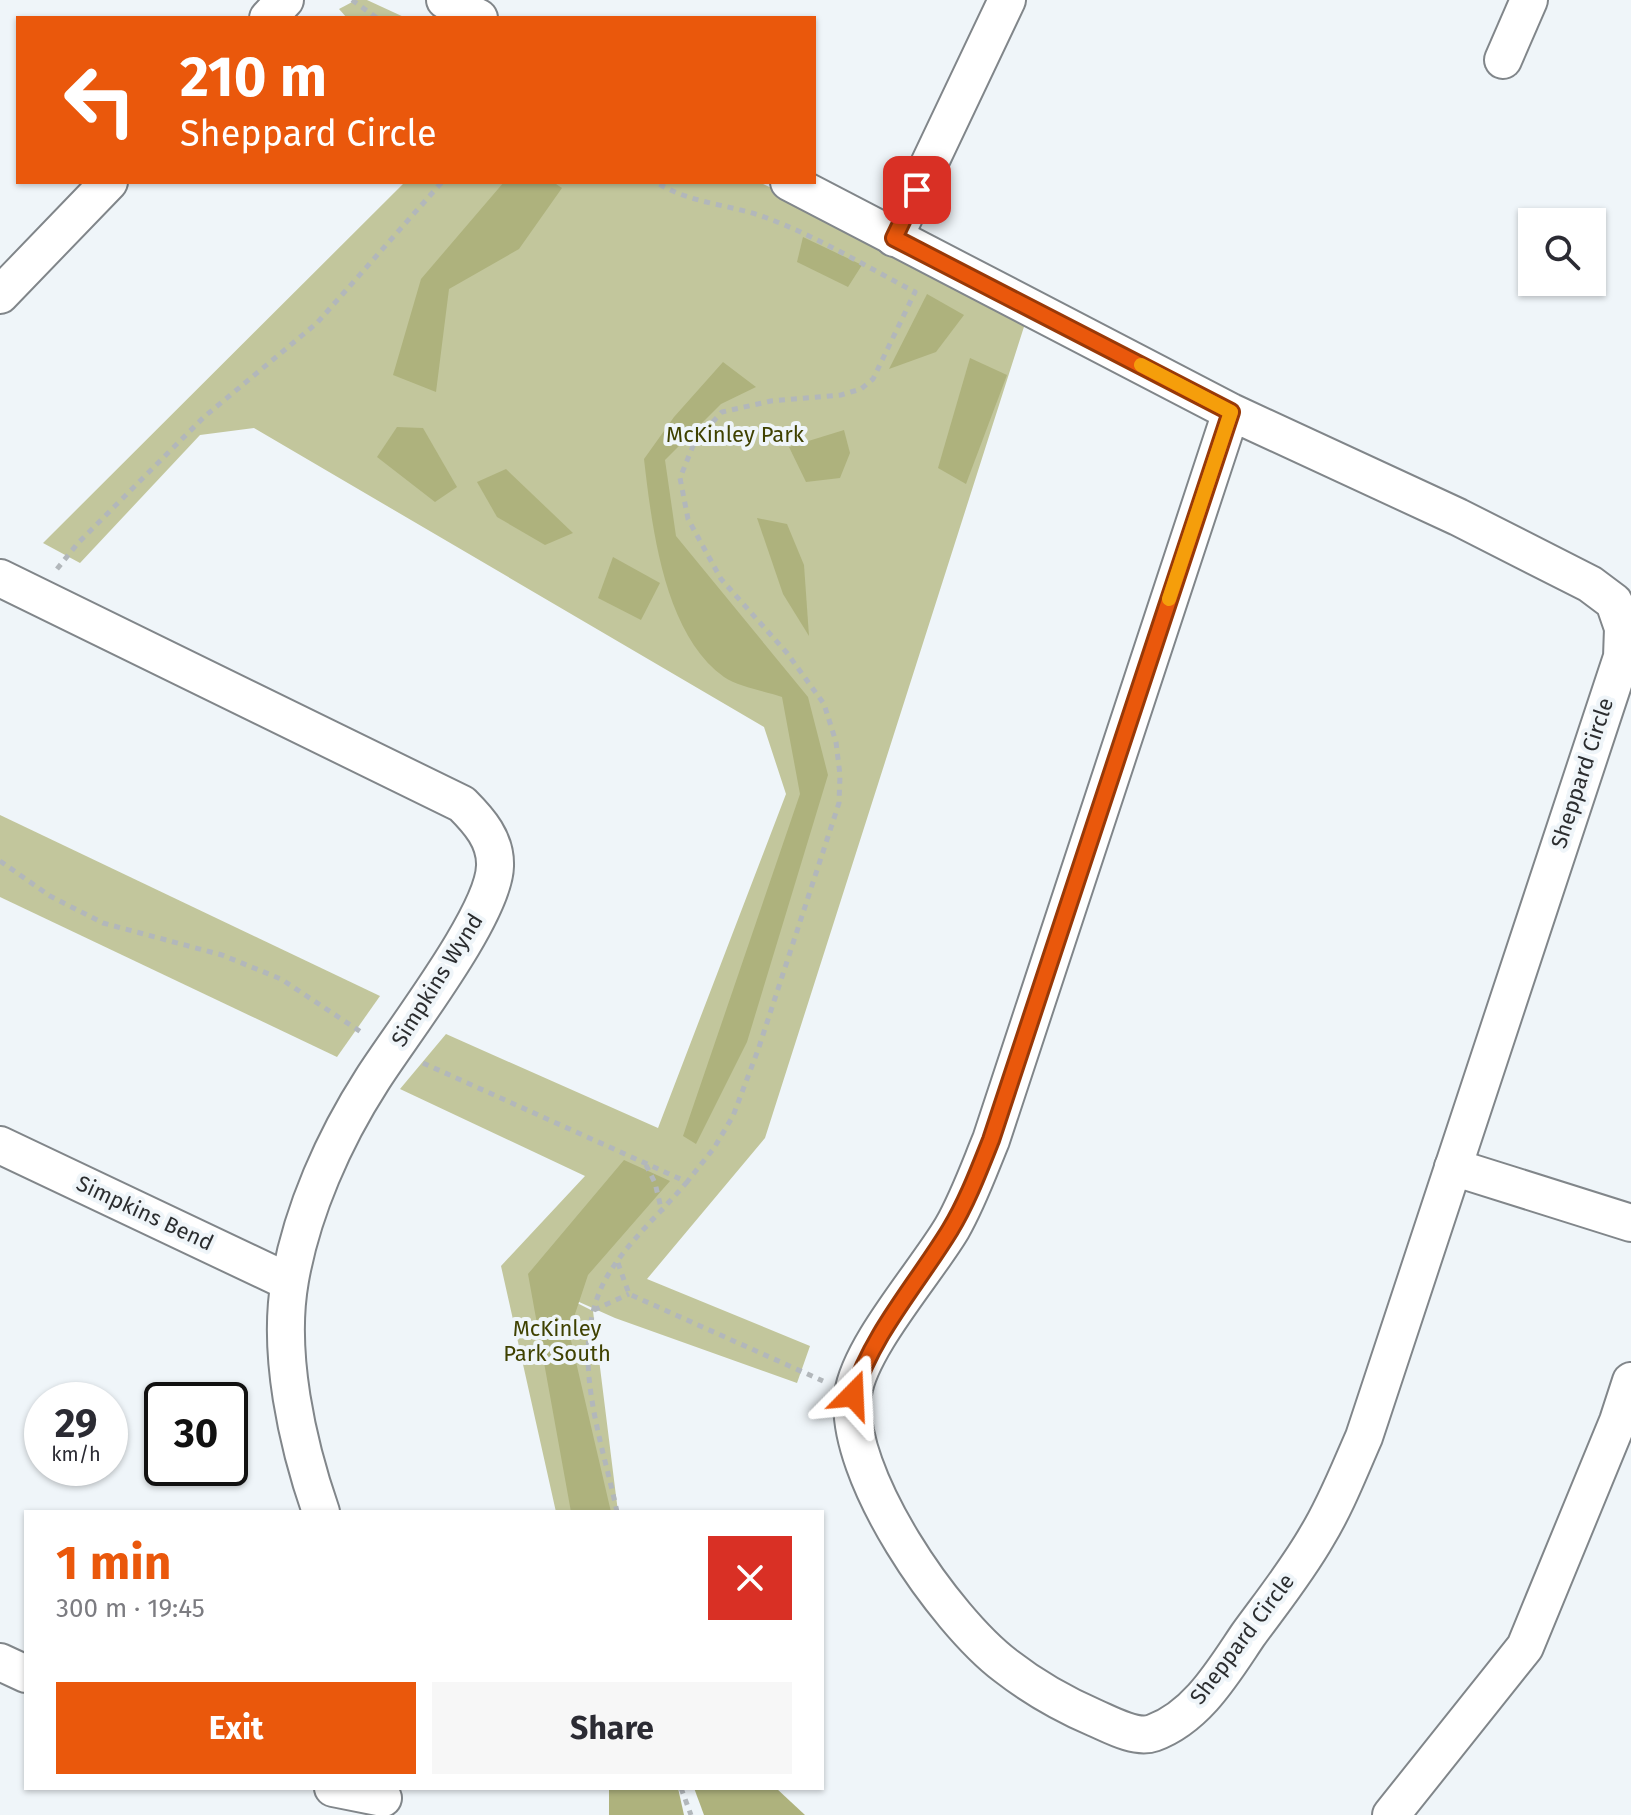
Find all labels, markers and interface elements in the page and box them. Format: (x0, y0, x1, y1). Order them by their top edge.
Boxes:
text: 210 m (180, 44, 327, 111)
icon: left (48, 48, 152, 152)
text: Sheppard Circle (180, 112, 437, 156)
pin (883, 156, 951, 224)
icon: arrive (895, 168, 939, 212)
map controls (1518, 208, 1606, 296)
button: search (1518, 208, 1606, 296)
park label: McKinley Park (666, 421, 805, 448)
street label: Sheppard Circle (1545, 694, 1619, 852)
street label: Simpkins Wynd (385, 909, 489, 1051)
street label: Simpkins Bend (72, 1169, 218, 1257)
park label: McKinley Park South (503, 1315, 611, 1367)
position arrow (811, 1353, 895, 1437)
speed limit sign: 30 (144, 1382, 248, 1486)
text: 29 (55, 1400, 97, 1448)
text: km/h (51, 1442, 101, 1466)
text: 1 min (56, 1534, 171, 1592)
button: close (708, 1536, 792, 1620)
street label: Sheppard Circle (1184, 1568, 1300, 1710)
text: 300 m · 19:45 (56, 1593, 205, 1624)
button: Exit (56, 1682, 416, 1774)
button: Share (432, 1682, 792, 1774)

